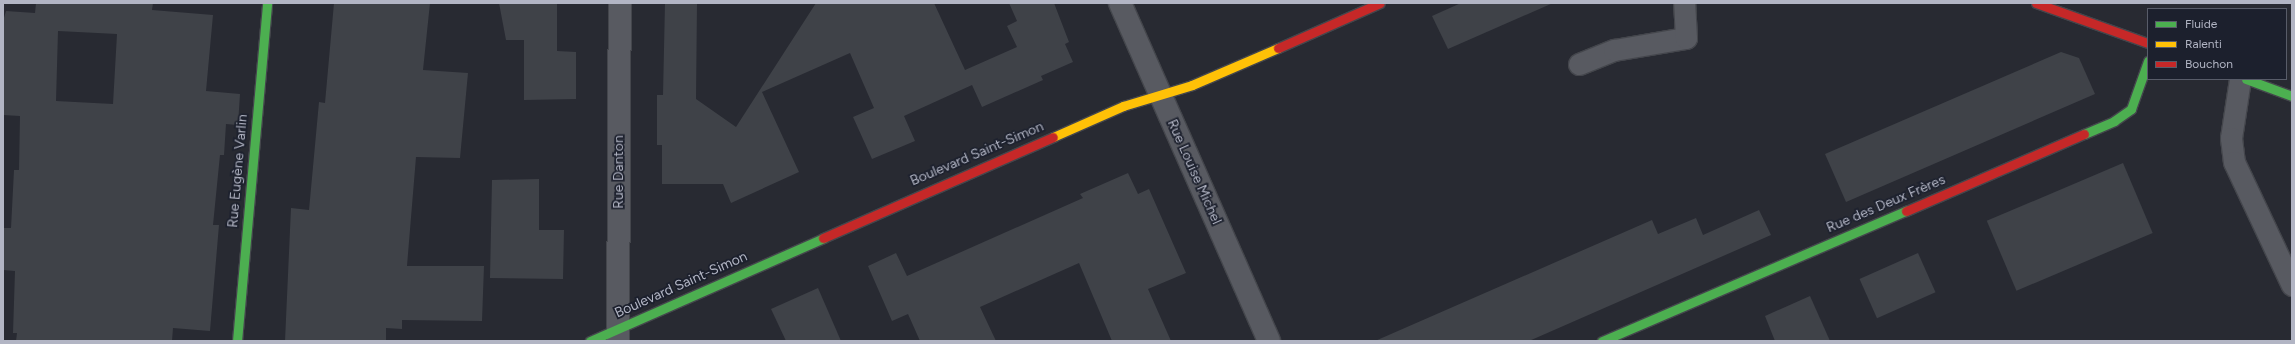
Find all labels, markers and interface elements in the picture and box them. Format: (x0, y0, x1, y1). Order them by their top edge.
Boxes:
legend (2147, 8, 2287, 80)
text: Fluide (2185, 17, 2217, 31)
text: Ralenti (2185, 37, 2222, 51)
text: Bouchon (2185, 57, 2233, 71)
street label: Rue Eugène Varlin (225, 114, 251, 228)
street label: Rue Louise Michel (1163, 117, 1225, 227)
street label: Boulevard Saint-Simon (908, 118, 1046, 190)
street label: Rue Danton (611, 135, 627, 209)
street label: Rue des Deux Frères (1824, 171, 1948, 237)
street label: Boulevard Saint-Simon (612, 248, 750, 322)

